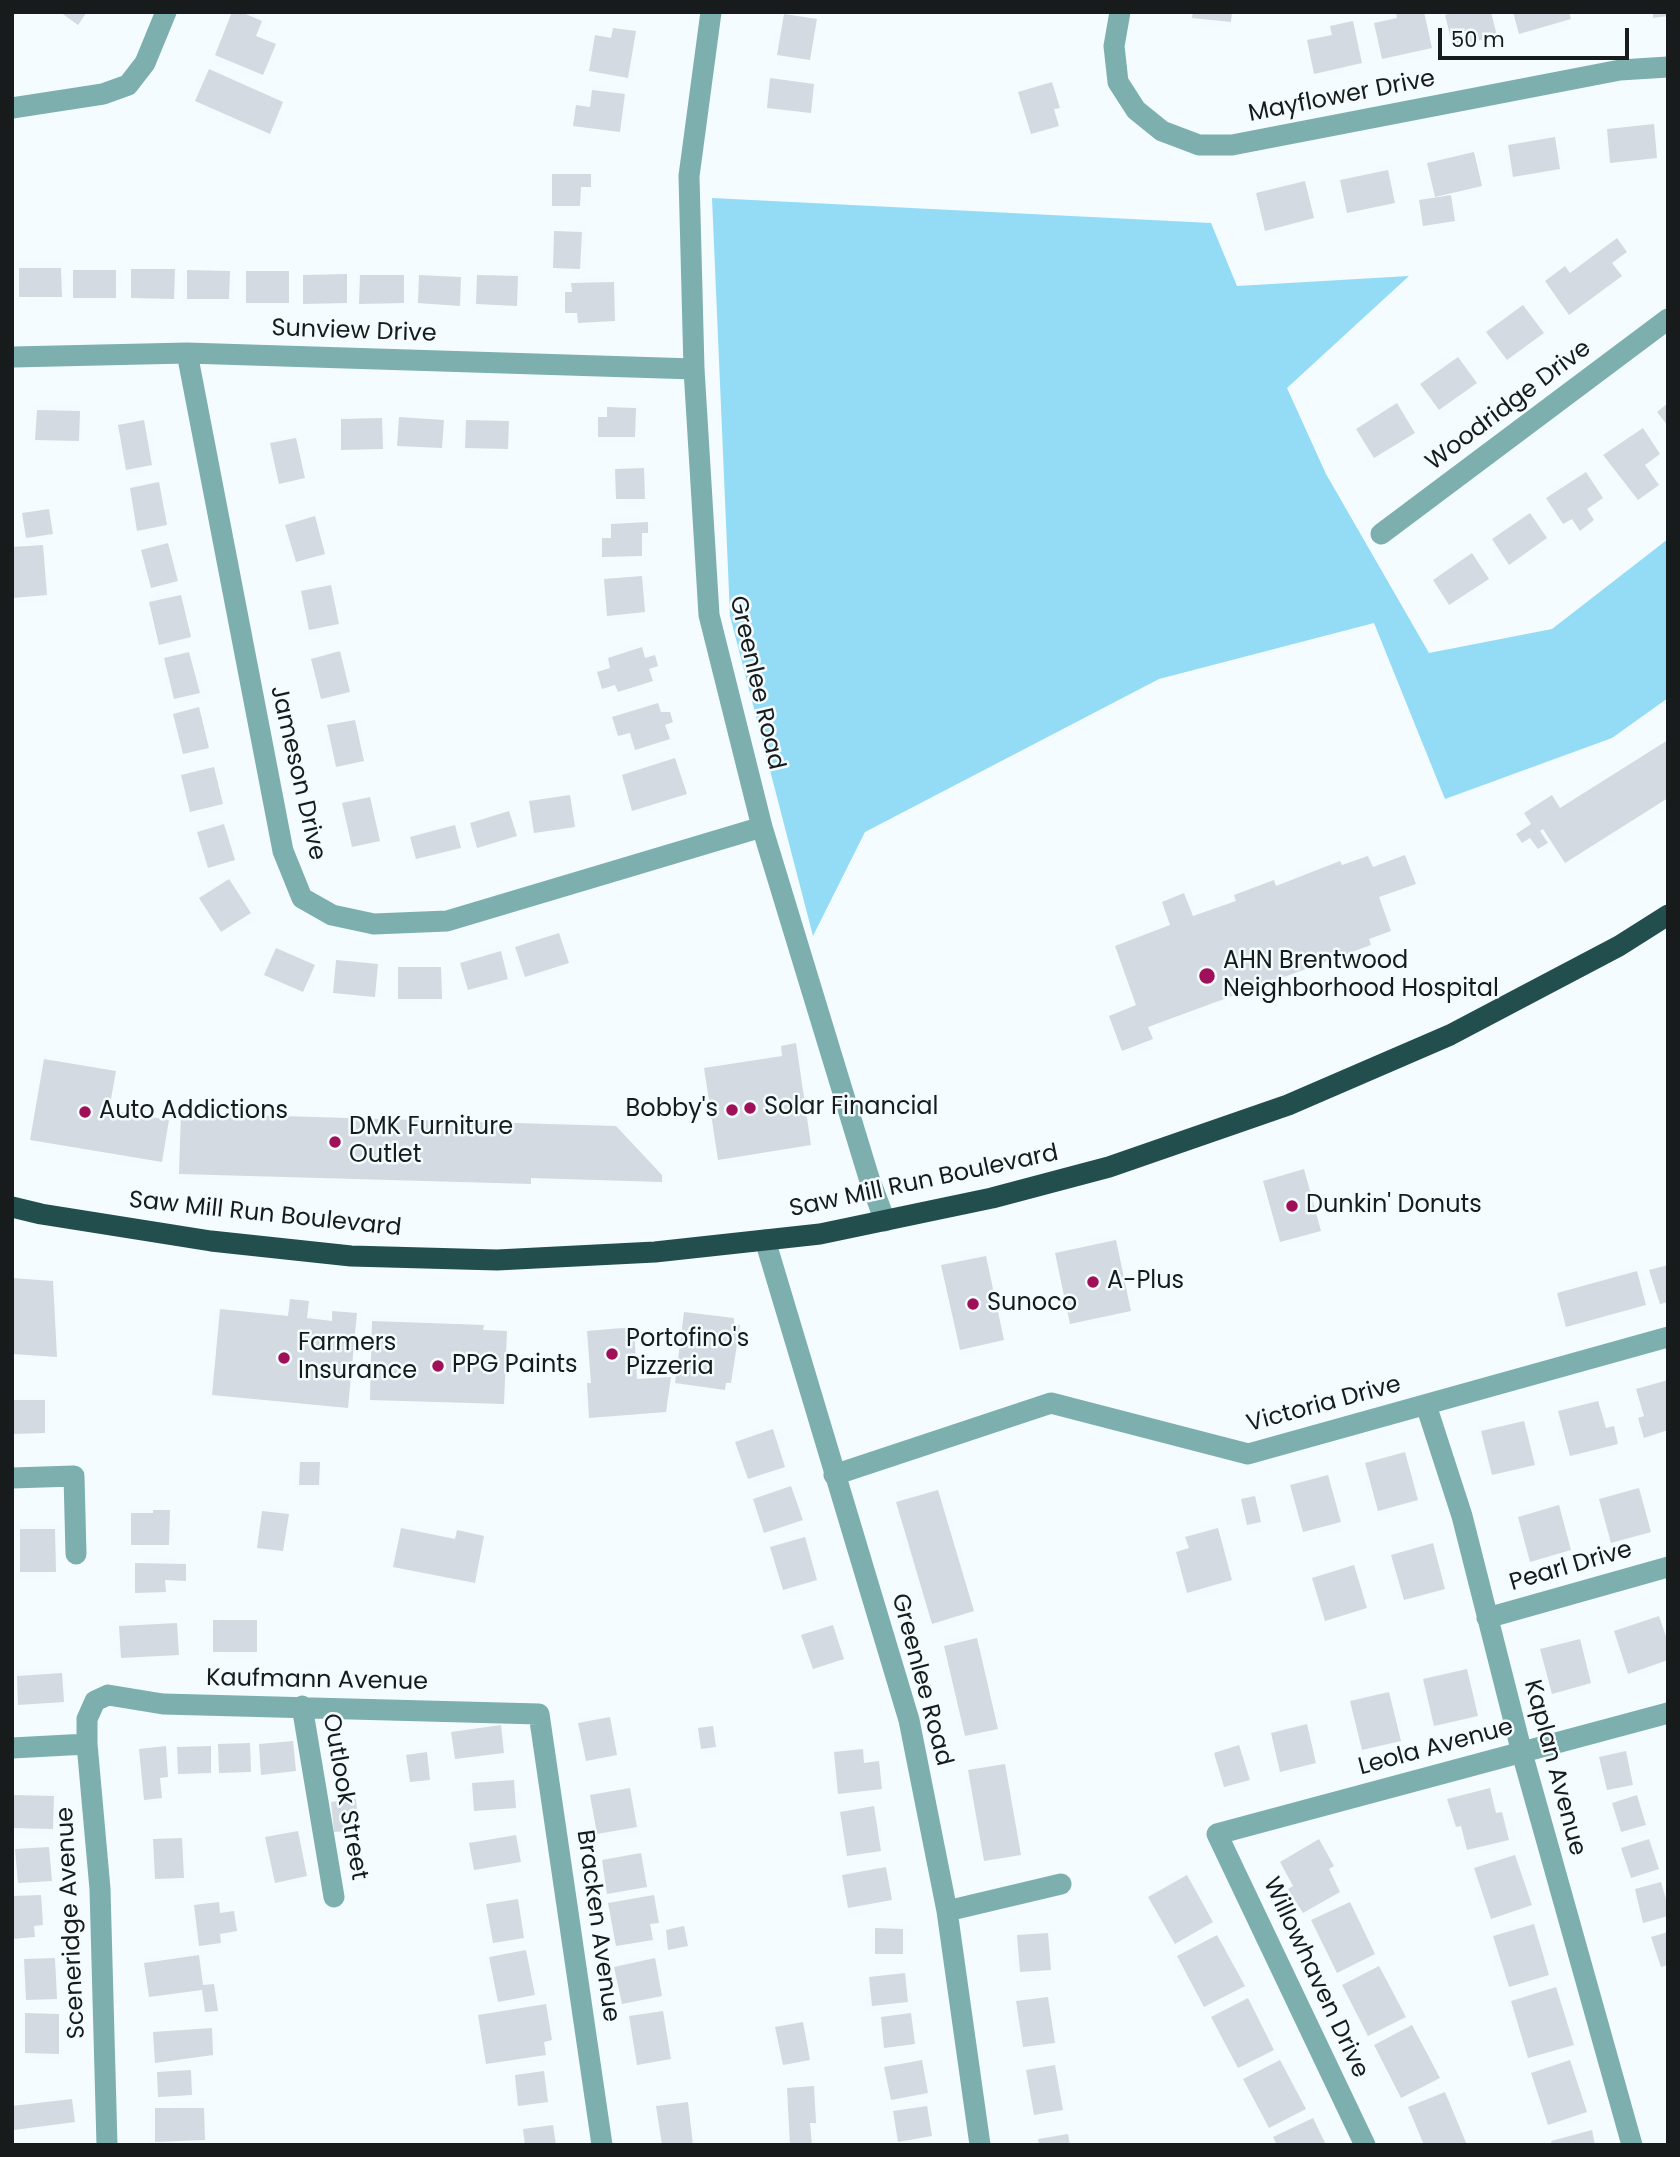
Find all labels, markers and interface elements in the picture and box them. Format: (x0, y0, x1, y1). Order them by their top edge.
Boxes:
scale bar (1442, 14, 1633, 58)
text: 50 m (1451, 25, 1505, 54)
street label: Mayflower Drive (1246, 65, 1438, 129)
street label: Sunview Drive (271, 315, 437, 349)
street label: Woodridge Drive (1421, 335, 1597, 477)
street label: Greenlee Road (722, 593, 790, 773)
street label: Jameson Drive (263, 683, 331, 863)
place label: AHN Brentwood Neighborhood Hospital (1223, 948, 1499, 1004)
marker: AHN Brentwood Neighborhood Hospital (1197, 966, 1217, 986)
place label: Solar Financial (764, 1094, 938, 1122)
place label: Bobby's (626, 1096, 718, 1124)
place label: Auto Addictions (99, 1098, 288, 1126)
marker: Solar Financial (742, 1100, 758, 1116)
marker: Bobby's (724, 1102, 740, 1118)
marker: Auto Addictions (77, 1104, 93, 1120)
place label: DMK Furniture Outlet (349, 1114, 513, 1170)
marker: DMK Furniture Outlet (327, 1134, 343, 1150)
street label: Saw Mill Run Boulevard (787, 1139, 1061, 1225)
street label: Saw Mill Run Boulevard (127, 1186, 403, 1244)
place label: Dunkin' Donuts (1306, 1192, 1482, 1220)
marker: Dunkin' Donuts (1284, 1198, 1300, 1214)
place label: A-Plus (1107, 1268, 1184, 1296)
marker: A-Plus (1085, 1274, 1101, 1290)
place label: Sunoco (987, 1290, 1077, 1318)
marker: Sunoco (965, 1296, 981, 1312)
place label: Portofino's Pizzeria (626, 1326, 749, 1382)
place label: Farmers Insurance (298, 1330, 417, 1386)
marker: Portofino's Pizzeria (604, 1346, 620, 1362)
marker: Farmers Insurance (276, 1350, 292, 1366)
place label: PPG Paints (452, 1352, 578, 1380)
marker: PPG Paints (430, 1358, 446, 1374)
street label: Victoria Drive (1244, 1371, 1404, 1439)
street label: Pearl Drive (1506, 1536, 1636, 1598)
street label: Greenlee Road (884, 1591, 958, 1769)
street label: Kaufmann Avenue (206, 1665, 428, 1697)
street label: Kaplan Avenue (1517, 1677, 1591, 1859)
street label: Outlook Street (315, 1711, 373, 1883)
street label: Leola Avenue (1355, 1713, 1517, 1783)
street label: Sceneridge Avenue (52, 1806, 92, 2040)
street label: Bracken Avenue (569, 1828, 625, 2024)
street label: Willowhaven Drive (1256, 1873, 1374, 2083)

